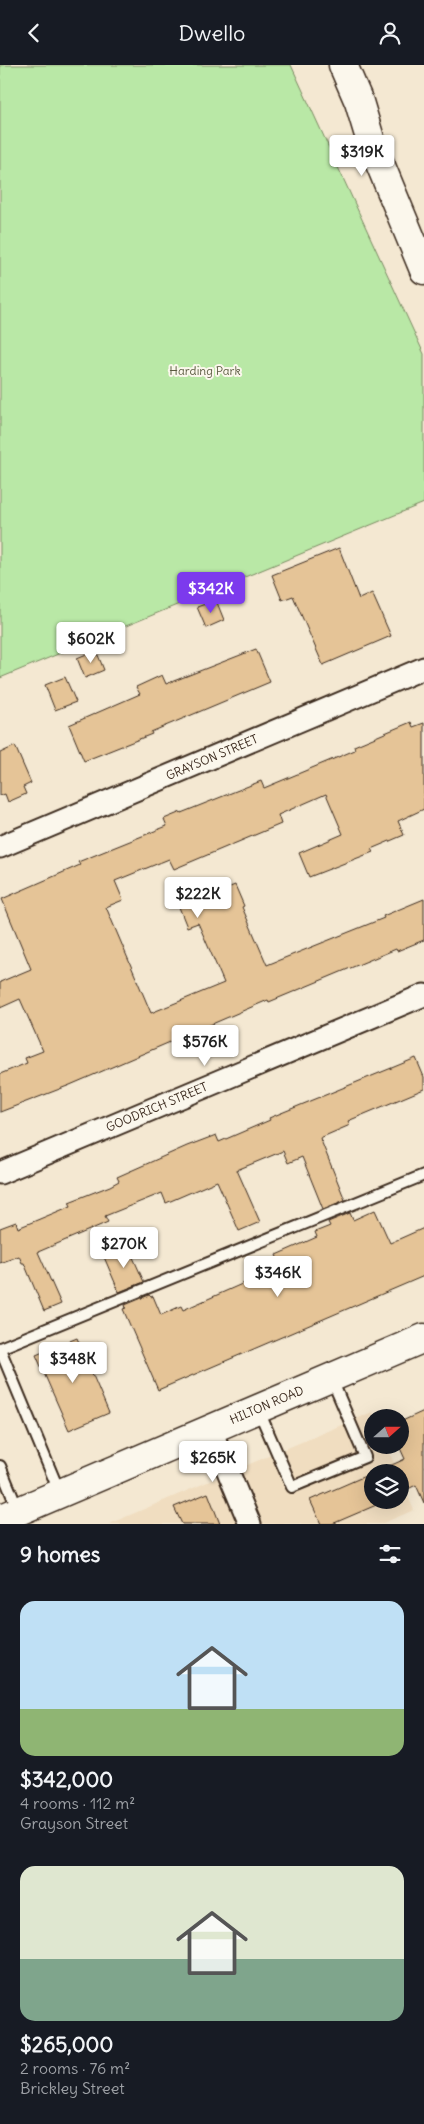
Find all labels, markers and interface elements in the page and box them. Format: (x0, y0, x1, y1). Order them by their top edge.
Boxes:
icon: back (20, 19, 48, 47)
text: Dwello (179, 19, 245, 47)
icon: person (376, 19, 404, 47)
pin: $319K (327, 135, 397, 177)
text: $319K (340, 141, 384, 161)
park label: Harding Park (169, 363, 241, 378)
pin: $342K (176, 571, 246, 614)
text: $342K (188, 578, 234, 598)
pin: $602K (56, 621, 126, 664)
text: $602K (67, 628, 115, 648)
street label: GRAYSON STREET (164, 731, 260, 783)
pin: $222K (163, 877, 233, 919)
text: $222K (175, 883, 221, 903)
pin: $576K (170, 1025, 240, 1067)
text: $576K (183, 1031, 227, 1051)
street label: GOODRICH STREET (104, 1079, 210, 1135)
pin: $270K (89, 1227, 159, 1269)
text: $270K (101, 1233, 147, 1253)
pin: $346K (243, 1255, 313, 1298)
text: $346K (255, 1262, 301, 1282)
pin: $348K (38, 1341, 108, 1384)
text: $348K (50, 1348, 96, 1368)
street label: HILTON ROAD (227, 1382, 306, 1427)
north arrow (364, 1409, 409, 1454)
map controls (364, 1409, 409, 1509)
pin: $265K (178, 1441, 248, 1483)
text: $265K (190, 1447, 236, 1467)
button: layers (364, 1464, 409, 1509)
icon: filters (376, 1540, 404, 1568)
text: 9 homes (20, 1541, 100, 1568)
icon: home (167, 1633, 257, 1723)
text: $342,000 (20, 1766, 113, 1793)
text: 4 rooms · 112 m² (20, 1793, 135, 1813)
text: Grayson Street (20, 1813, 128, 1833)
icon: home (167, 1898, 257, 1988)
text: $265,000 (20, 2031, 113, 2058)
text: 2 rooms · 76 m² (20, 2058, 130, 2078)
text: Brickley Street (20, 2078, 125, 2098)

